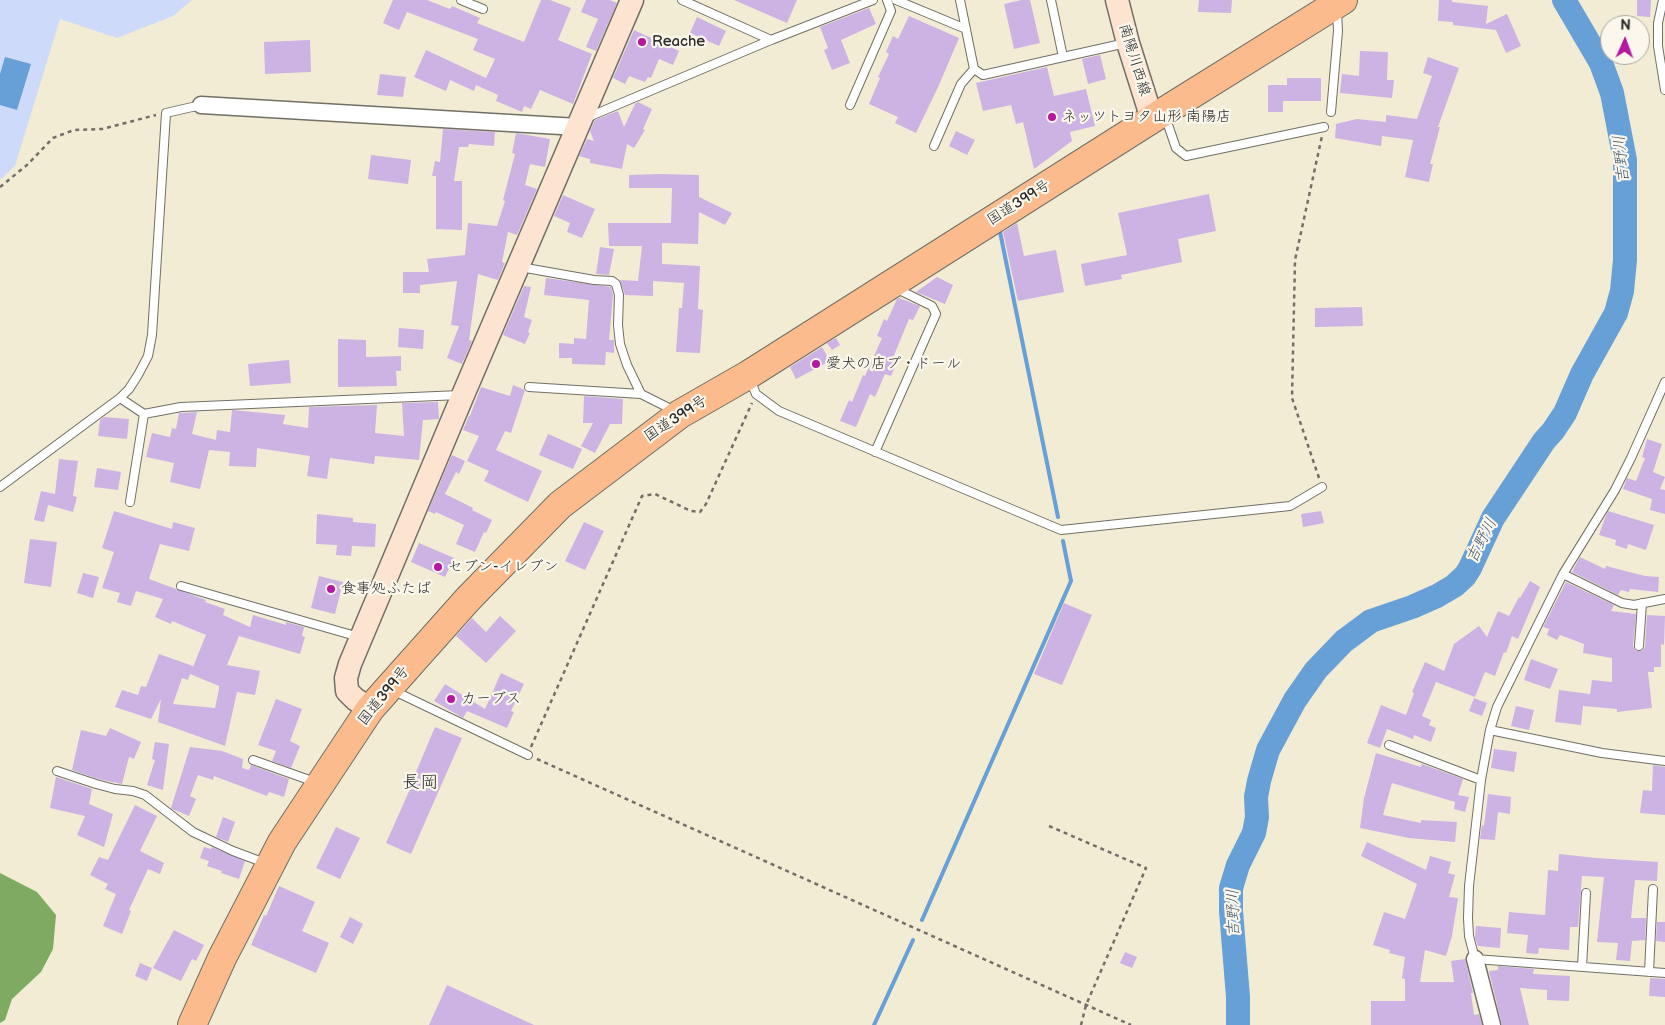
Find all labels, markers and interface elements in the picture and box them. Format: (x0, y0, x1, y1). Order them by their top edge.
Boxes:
north arrow (1600, 15, 1650, 65)
text: N (1620, 17, 1631, 34)
street label: 南陽川西線 (1114, 22, 1154, 98)
place label: Reache (652, 33, 705, 51)
marker: Reache (636, 36, 648, 48)
place label: ネッツトヨタ山形 南陽店 (1062, 108, 1231, 126)
marker: ネッツトヨタ山形 南陽店 (1046, 111, 1058, 123)
water label: 吉野川 (1610, 134, 1634, 184)
street label: 国道399号 (984, 176, 1054, 230)
place label: 愛犬の店プ・ドール (826, 355, 961, 373)
marker: 愛犬の店プ・ドール (810, 358, 822, 370)
street label: 国道399号 (641, 392, 711, 446)
water label: 吉野川 (1463, 515, 1501, 567)
place label: セブン-イレブン (448, 558, 558, 576)
marker: セブン-イレブン (432, 561, 444, 573)
place label: 食事処ふたば (341, 580, 431, 598)
marker: 食事処ふたば (325, 583, 337, 595)
street label: 国道399号 (354, 663, 414, 729)
place label: カーブス (461, 690, 521, 708)
marker: カーブス (445, 693, 457, 705)
district label: 長岡 (402, 772, 438, 794)
water label: 吉野川 (1224, 889, 1244, 937)

